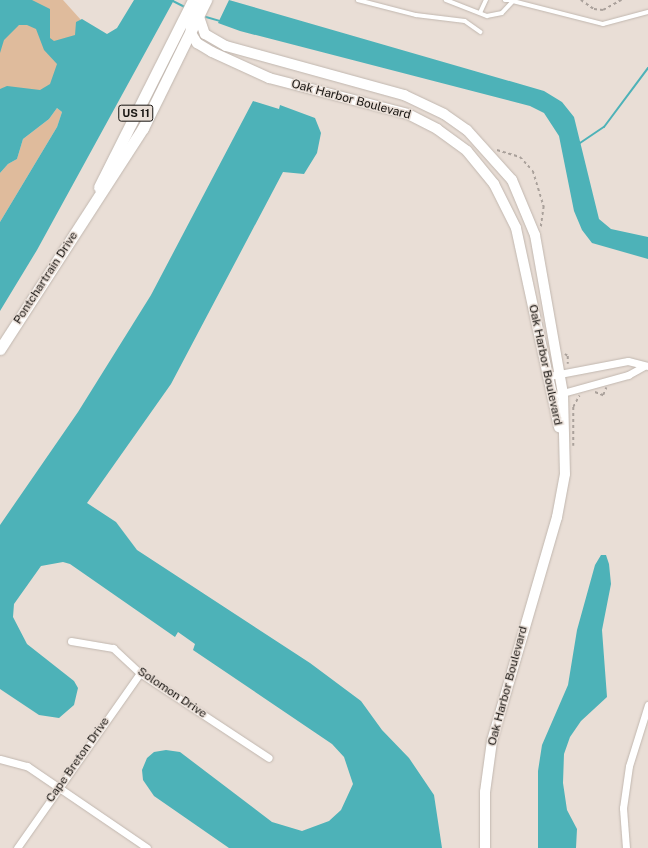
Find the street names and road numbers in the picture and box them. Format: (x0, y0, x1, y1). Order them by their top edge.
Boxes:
street label: Oak Harbor Boulevard (290, 77, 412, 123)
road number: US 11 (118, 104, 154, 122)
street label: Pontchartrain Drive (11, 229, 81, 327)
street label: Oak Harbor Boulevard (525, 303, 565, 427)
street label: Oak Harbor Boulevard (485, 625, 531, 747)
street label: Solomon Drive (135, 664, 209, 722)
street label: Cape Breton Drive (43, 715, 113, 805)

